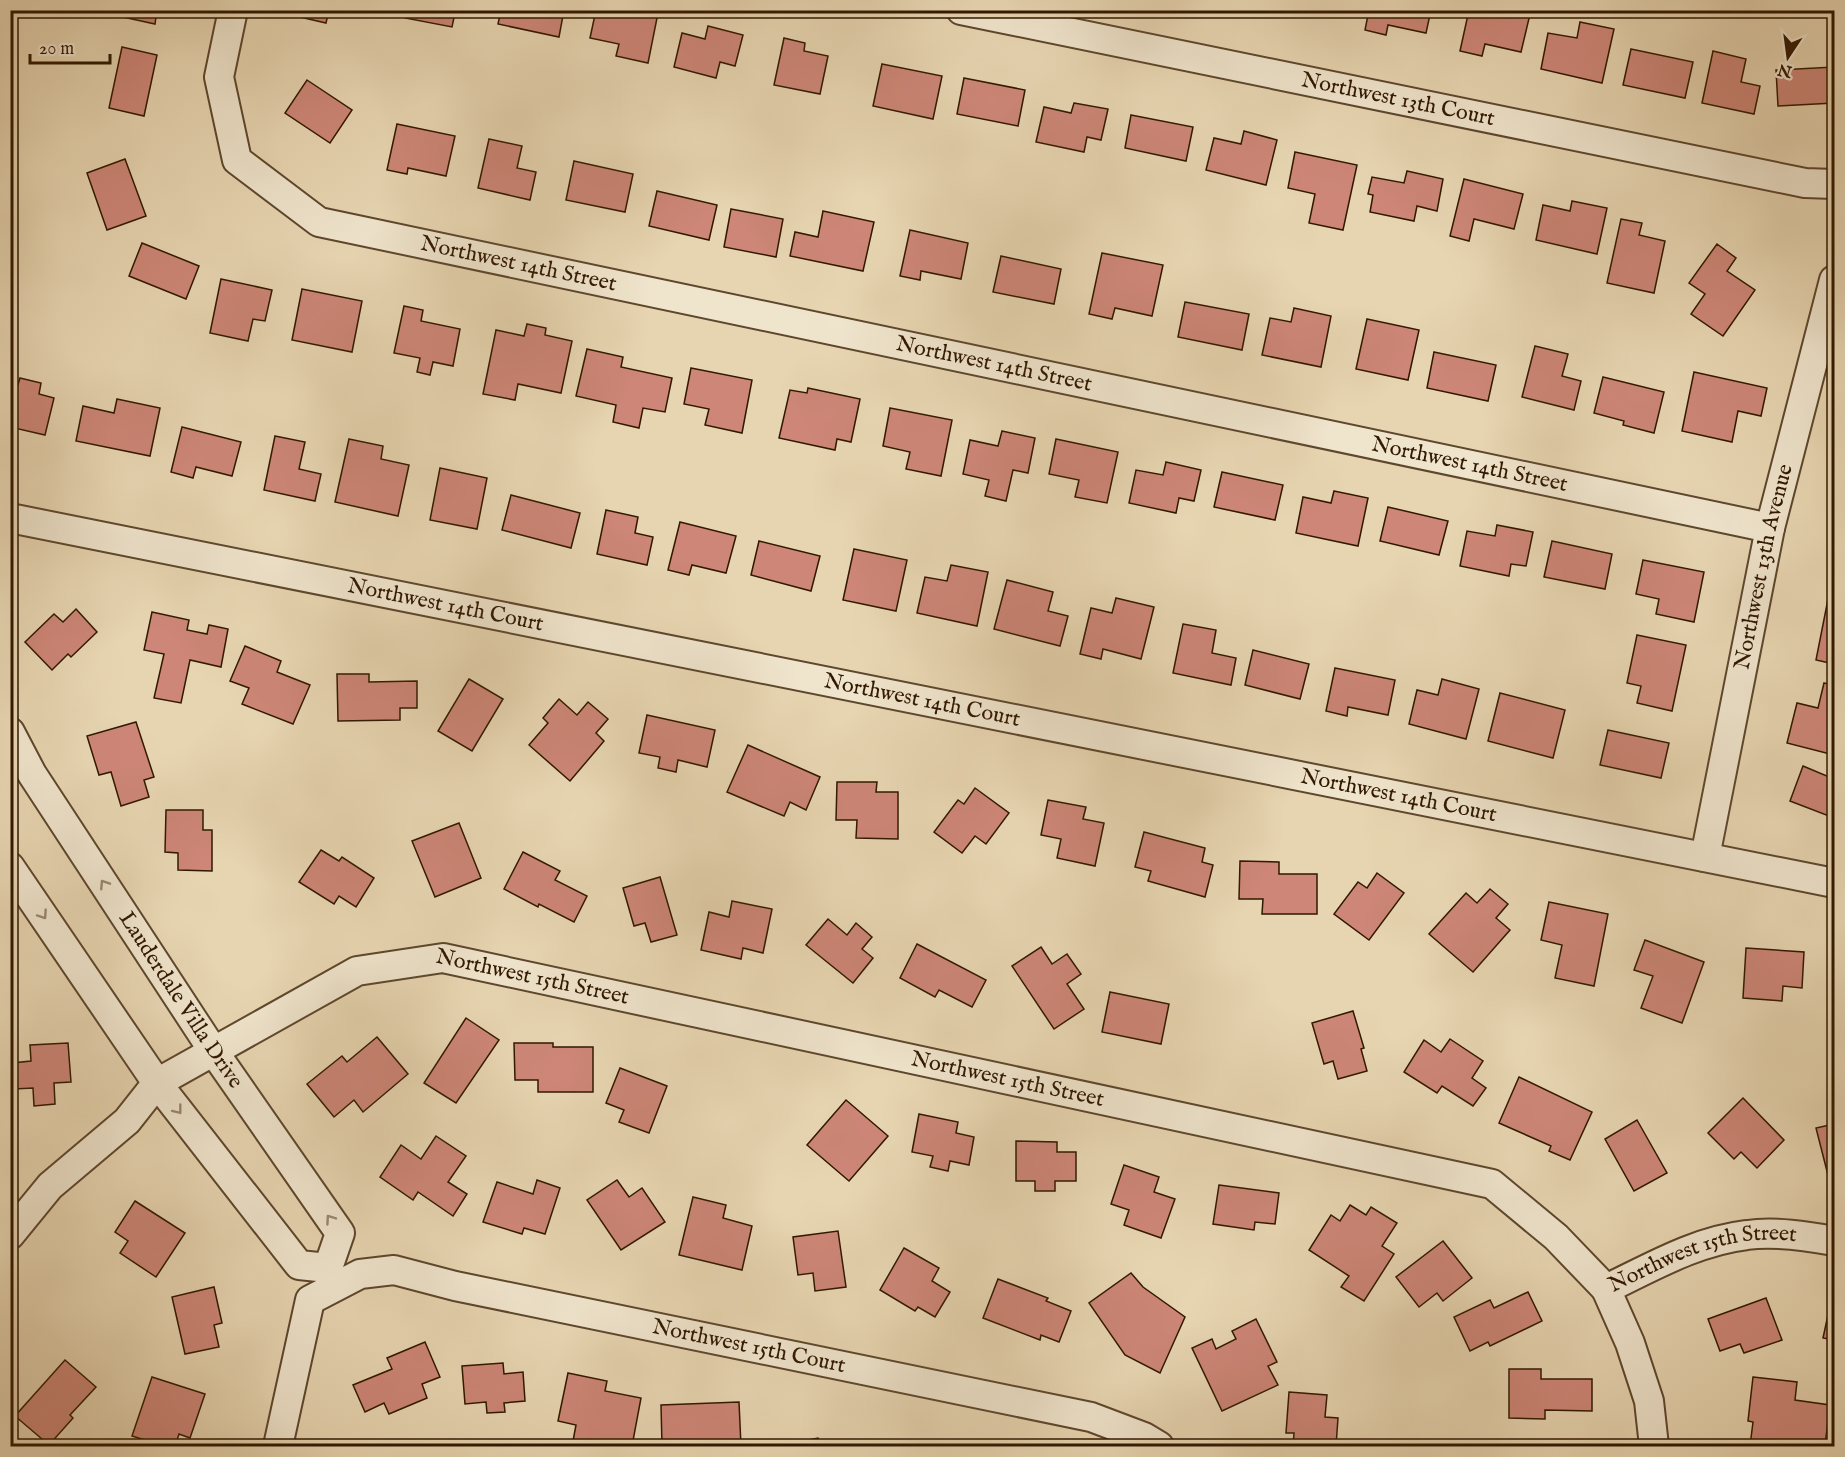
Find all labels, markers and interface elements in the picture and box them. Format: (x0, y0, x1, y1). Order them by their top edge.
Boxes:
scale bar (30, 27, 110, 65)
north arrow (1758, 27, 1818, 87)
text: 20 m (39, 38, 74, 61)
text: N (1776, 58, 1795, 81)
street label: Northwest 13th Court (1299, 66, 1498, 133)
street label: Northwest 14th Street (418, 230, 619, 298)
street label: Northwest 14th Street (893, 330, 1095, 399)
street label: Northwest 14th Street (1369, 430, 1570, 499)
street label: Northwest 13th Avenue (1728, 461, 1800, 672)
street label: Northwest 14th Court (345, 572, 546, 639)
street label: Northwest 14th Court (821, 667, 1023, 734)
street label: Northwest 14th Court (1298, 763, 1499, 829)
one-way arrow (100, 879, 111, 890)
street label: Lauderdale Villa Drive (112, 906, 249, 1094)
one-way arrow (36, 909, 47, 920)
street label: Northwest 15th Street (433, 943, 632, 1012)
street label: Northwest 15th Street (908, 1045, 1107, 1114)
one-way arrow (171, 1103, 182, 1114)
one-way arrow (326, 1215, 337, 1226)
street label: Northwest 15th Street (1604, 1219, 1798, 1300)
street label: Northwest 15th Court (650, 1313, 848, 1380)

